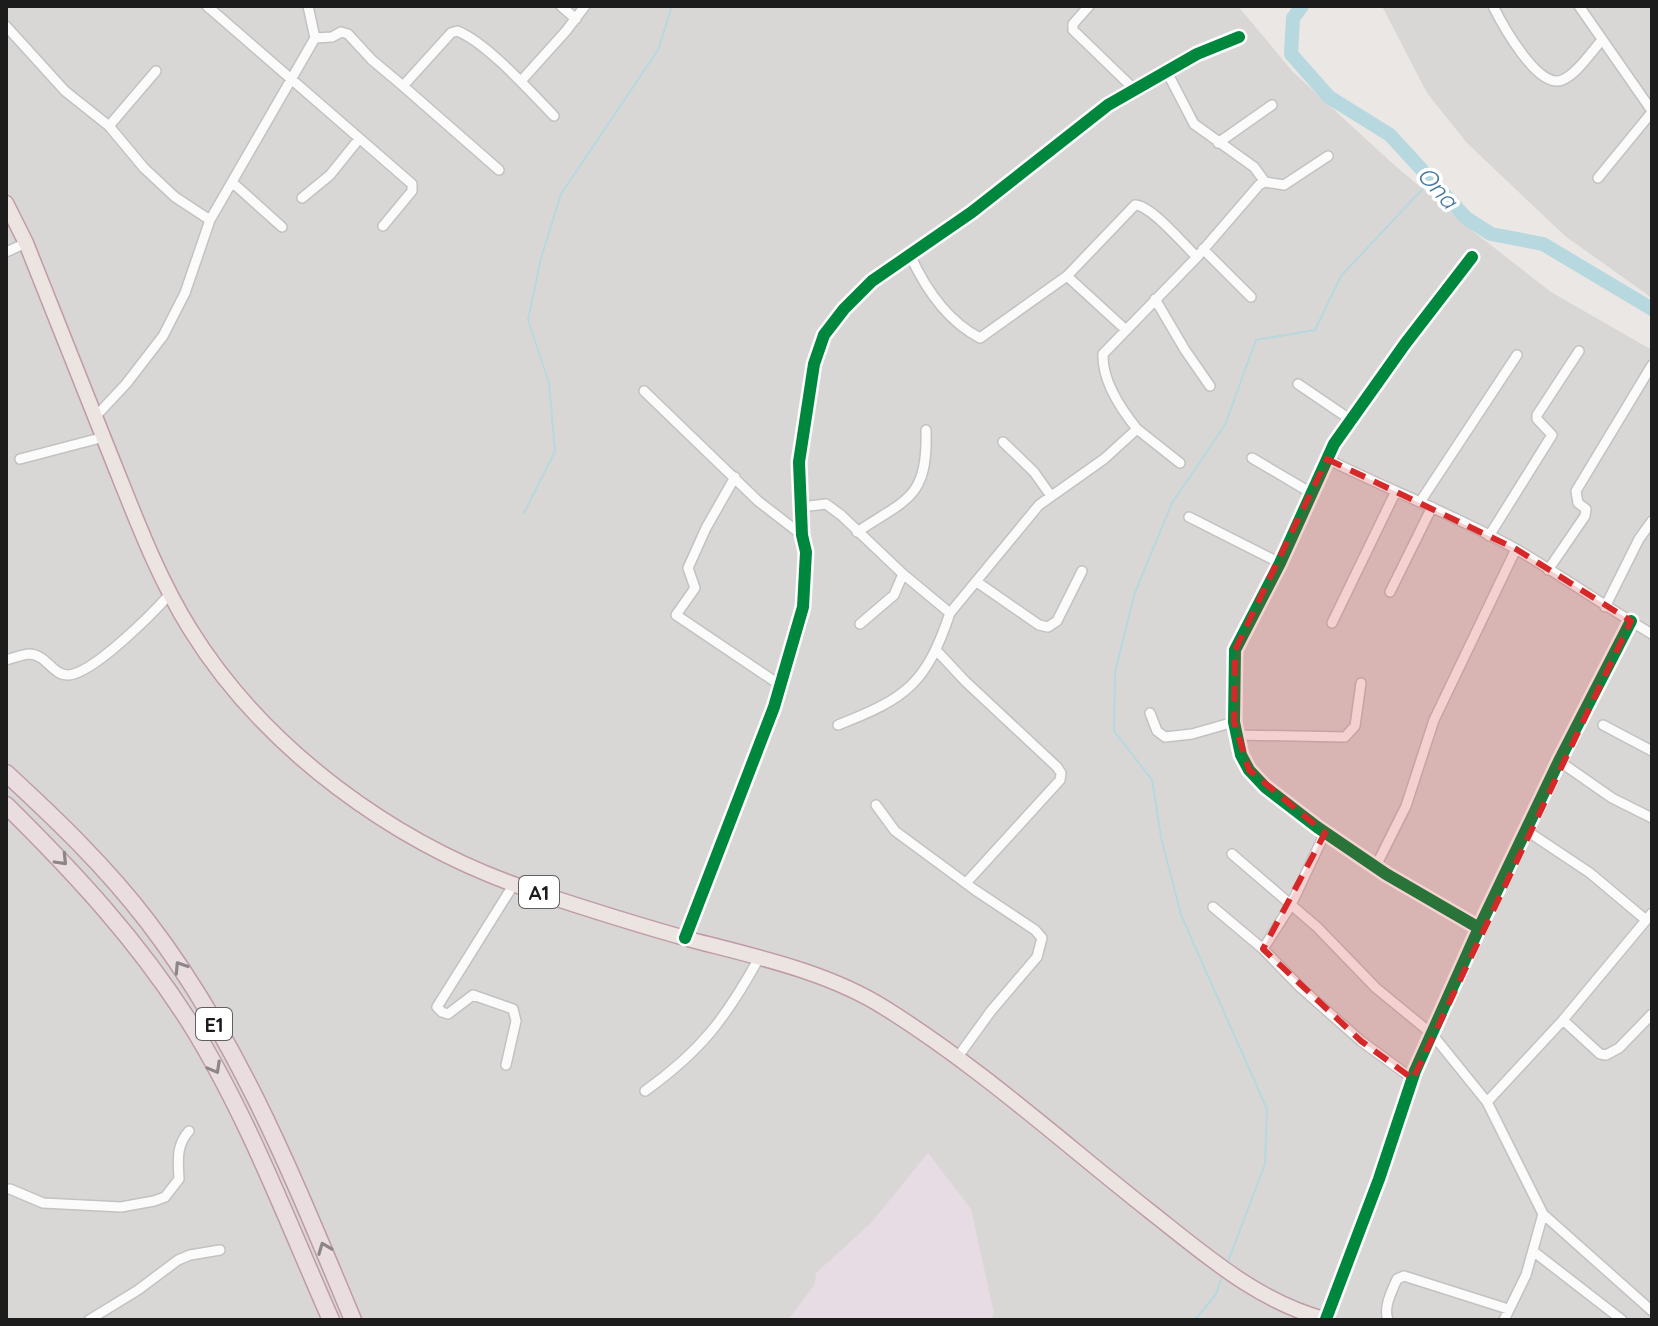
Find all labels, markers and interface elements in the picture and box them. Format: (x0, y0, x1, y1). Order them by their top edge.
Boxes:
water label: Ona (1411, 160, 1466, 216)
one-way arrow (53, 851, 67, 865)
road number: A1 (519, 876, 559, 908)
one-way arrow (174, 962, 189, 976)
road number: E1 (196, 1008, 232, 1040)
one-way arrow (206, 1060, 221, 1075)
one-way arrow (317, 1242, 334, 1256)

